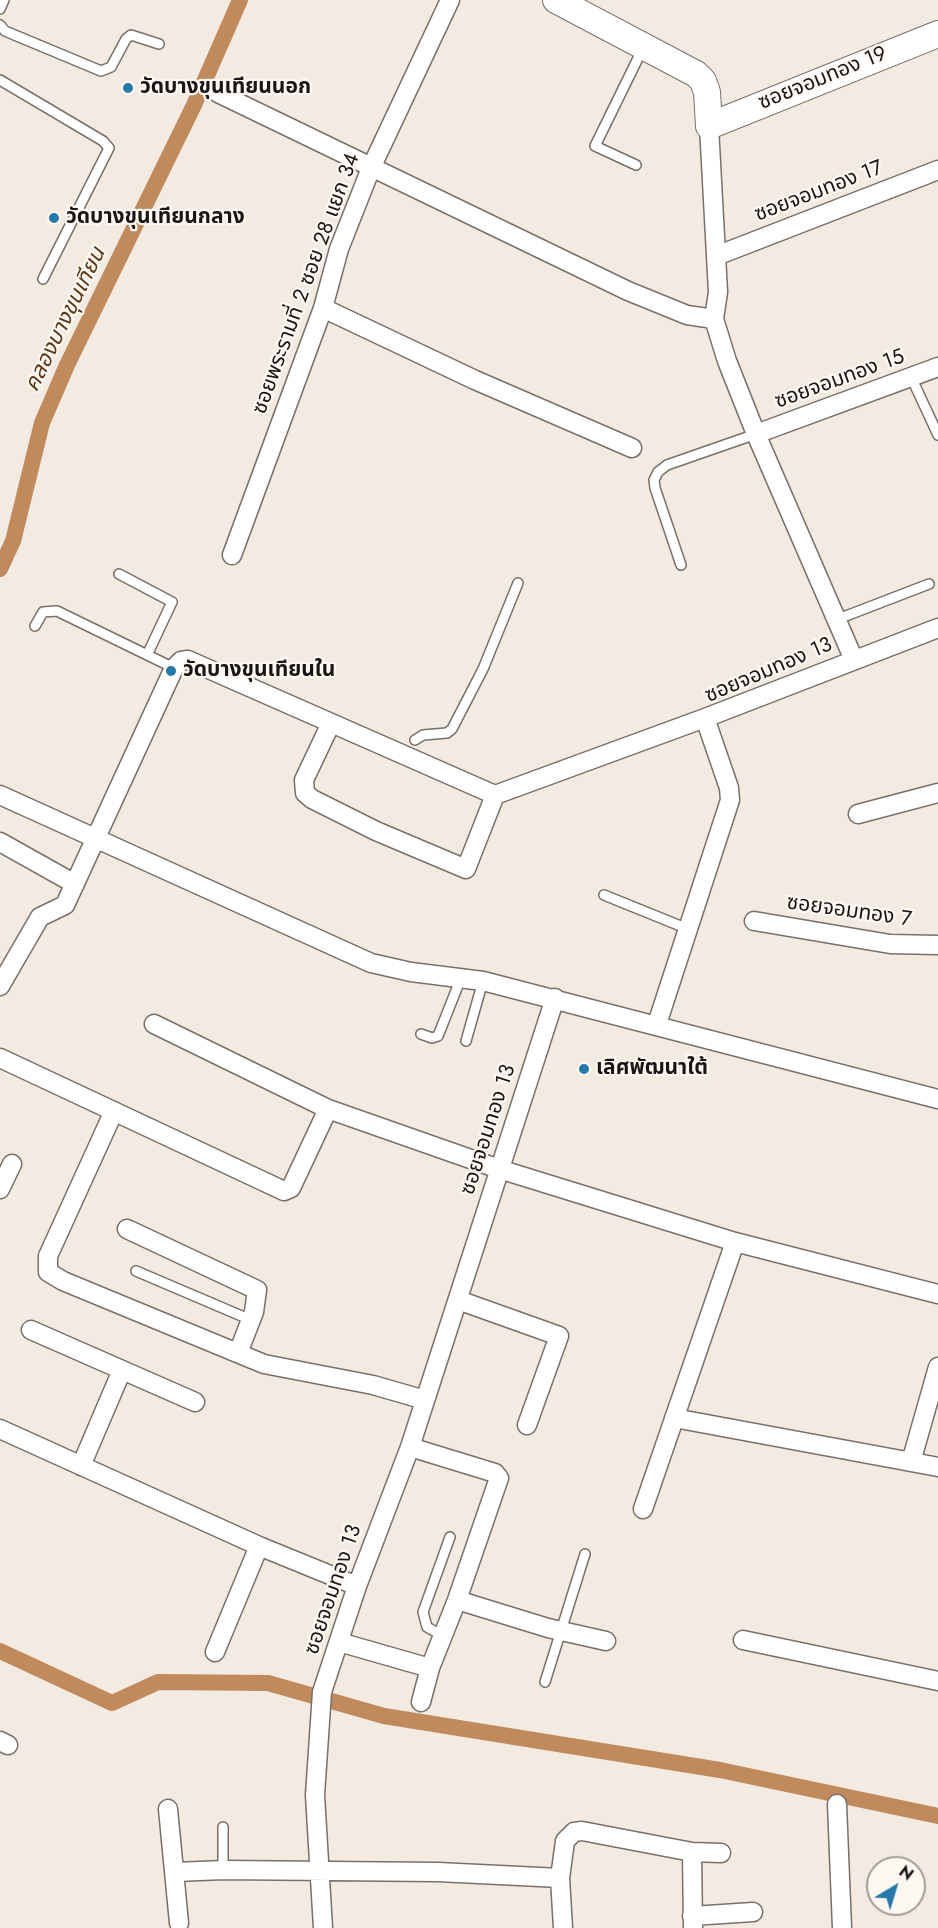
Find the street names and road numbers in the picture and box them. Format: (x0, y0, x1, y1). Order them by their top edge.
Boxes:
street label: ซอยจอมทอง 19 (755, 42, 891, 116)
street label: ซอยพระรามที่ 2 ซอย 28 แยก 34 (248, 150, 366, 418)
street label: ซอยจอมทอง 17 (751, 156, 887, 228)
street label: ซอยจอมทอง 15 (772, 345, 908, 415)
street label: ซอยจอมทอง 13 (702, 633, 836, 709)
street label: ซอยจอมทอง 7 (785, 891, 913, 933)
street label: ซอยจอมทอง 13 (456, 1062, 522, 1198)
street label: ซอยจอมทอง 13 (300, 1522, 368, 1658)

